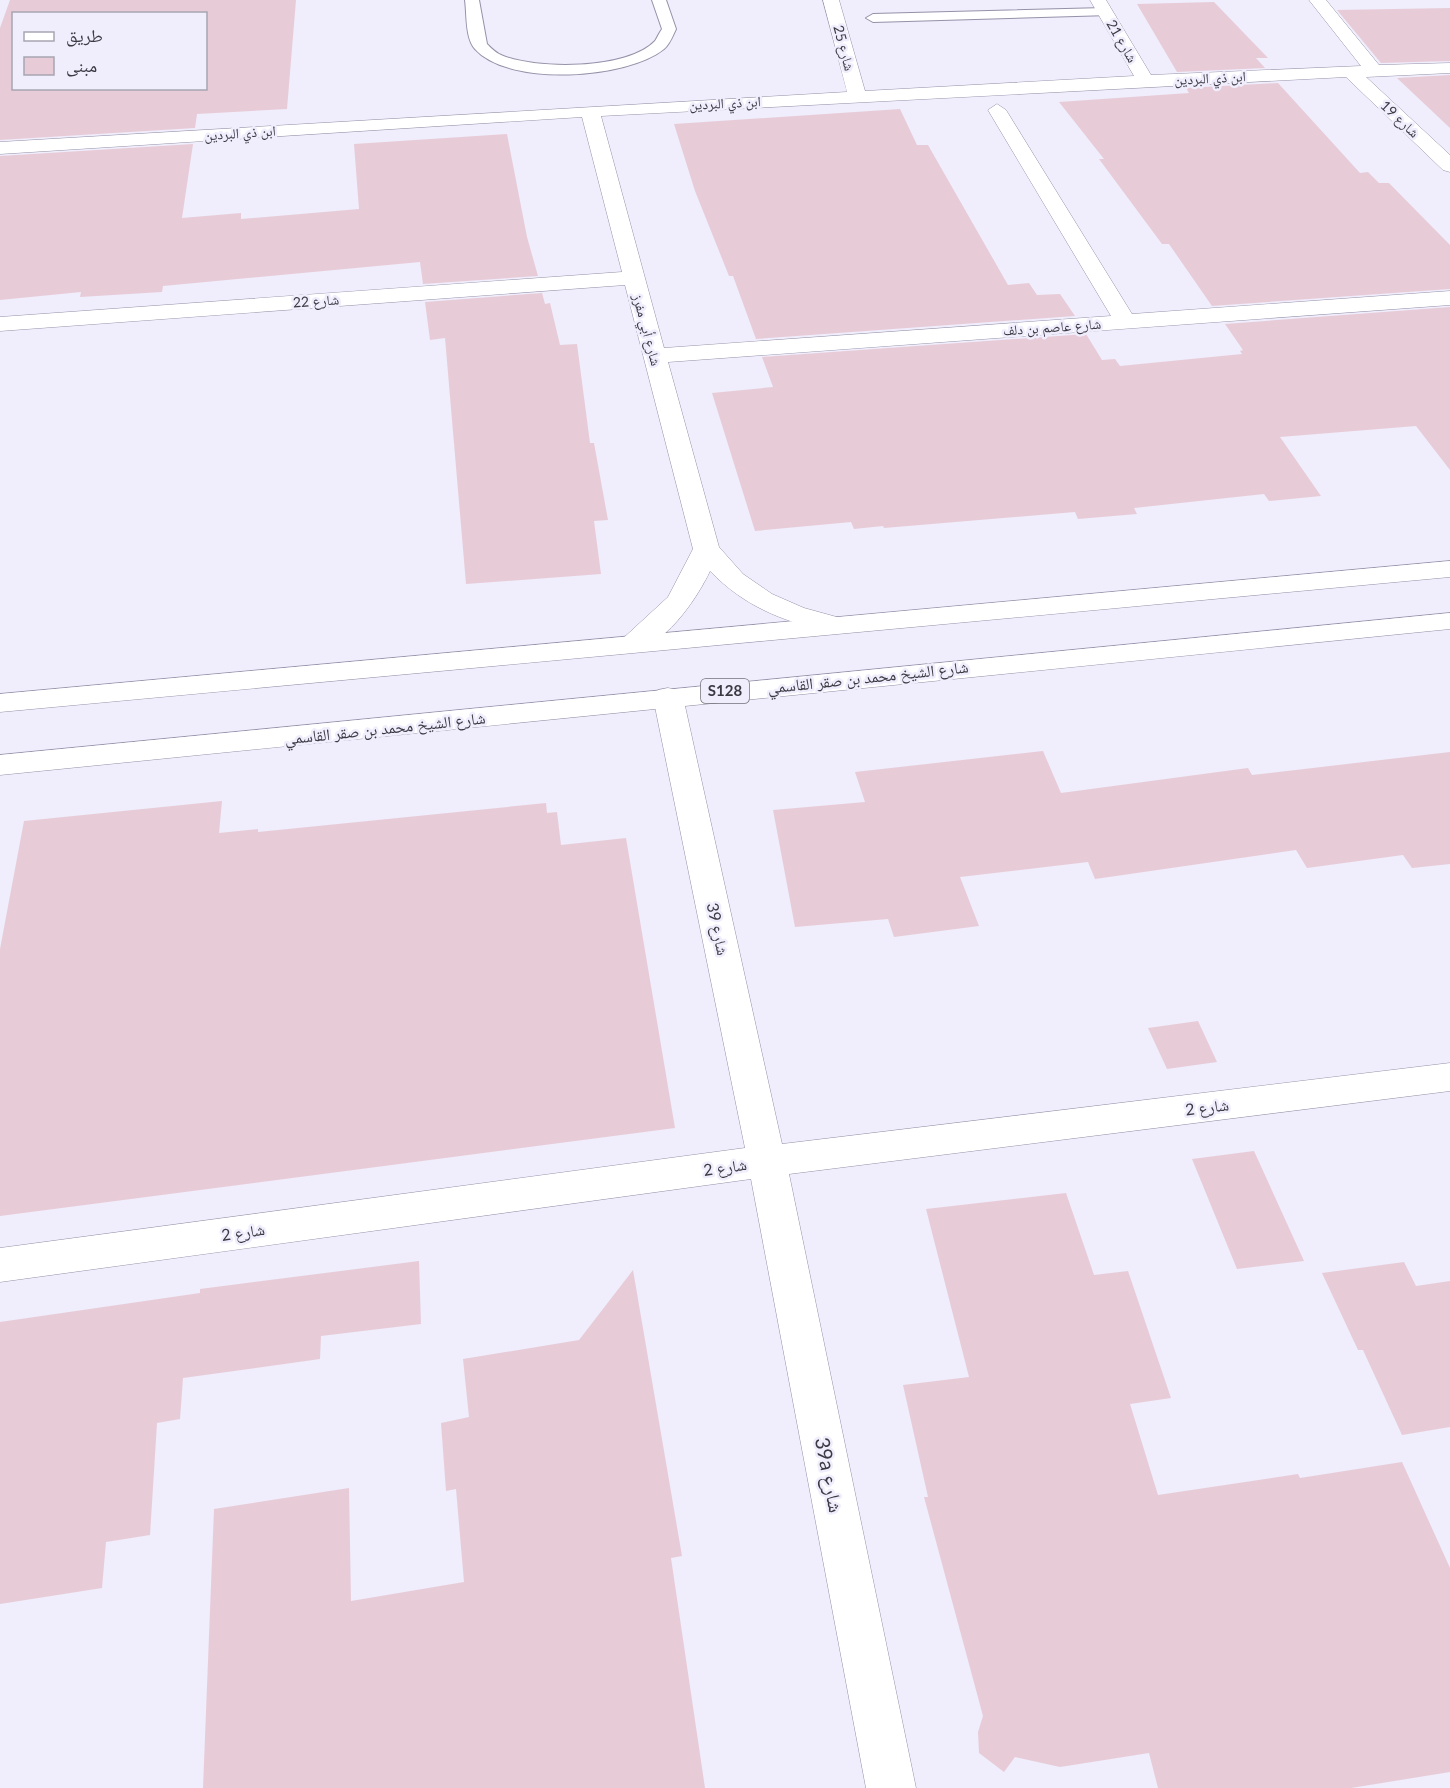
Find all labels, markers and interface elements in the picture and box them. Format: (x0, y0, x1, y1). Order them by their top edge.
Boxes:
legend (12, 12, 207, 90)
street label: شارع 21 (1102, 16, 1141, 66)
street label: شارع 25 (828, 23, 859, 73)
text: طريق (66, 24, 103, 47)
text: مبنى (66, 54, 97, 77)
street label: ابن ذي البردين (1174, 67, 1246, 91)
street label: ابن ذي البردين (689, 92, 761, 116)
street label: شارع 19 (1376, 97, 1423, 142)
street label: ابن ذي البردين (204, 122, 277, 147)
street label: شارع 22 (292, 290, 340, 313)
street label: شارع أبي مفرز (626, 291, 665, 368)
street label: شارع عاصم بن دلف (1002, 315, 1102, 340)
street label: شارع الشيخ محمد بن صقر القاسمي (767, 657, 970, 701)
road number: S128 (701, 679, 749, 703)
street label: شارع الشيخ محمد بن صقر القاسمي (284, 708, 487, 752)
street label: شارع 39 (702, 901, 733, 957)
street label: شارع 2 (1184, 1094, 1230, 1121)
street label: شارع 2 (702, 1154, 748, 1181)
street label: شارع 2 (220, 1219, 266, 1246)
street label: 39a شارع (809, 1435, 849, 1515)

